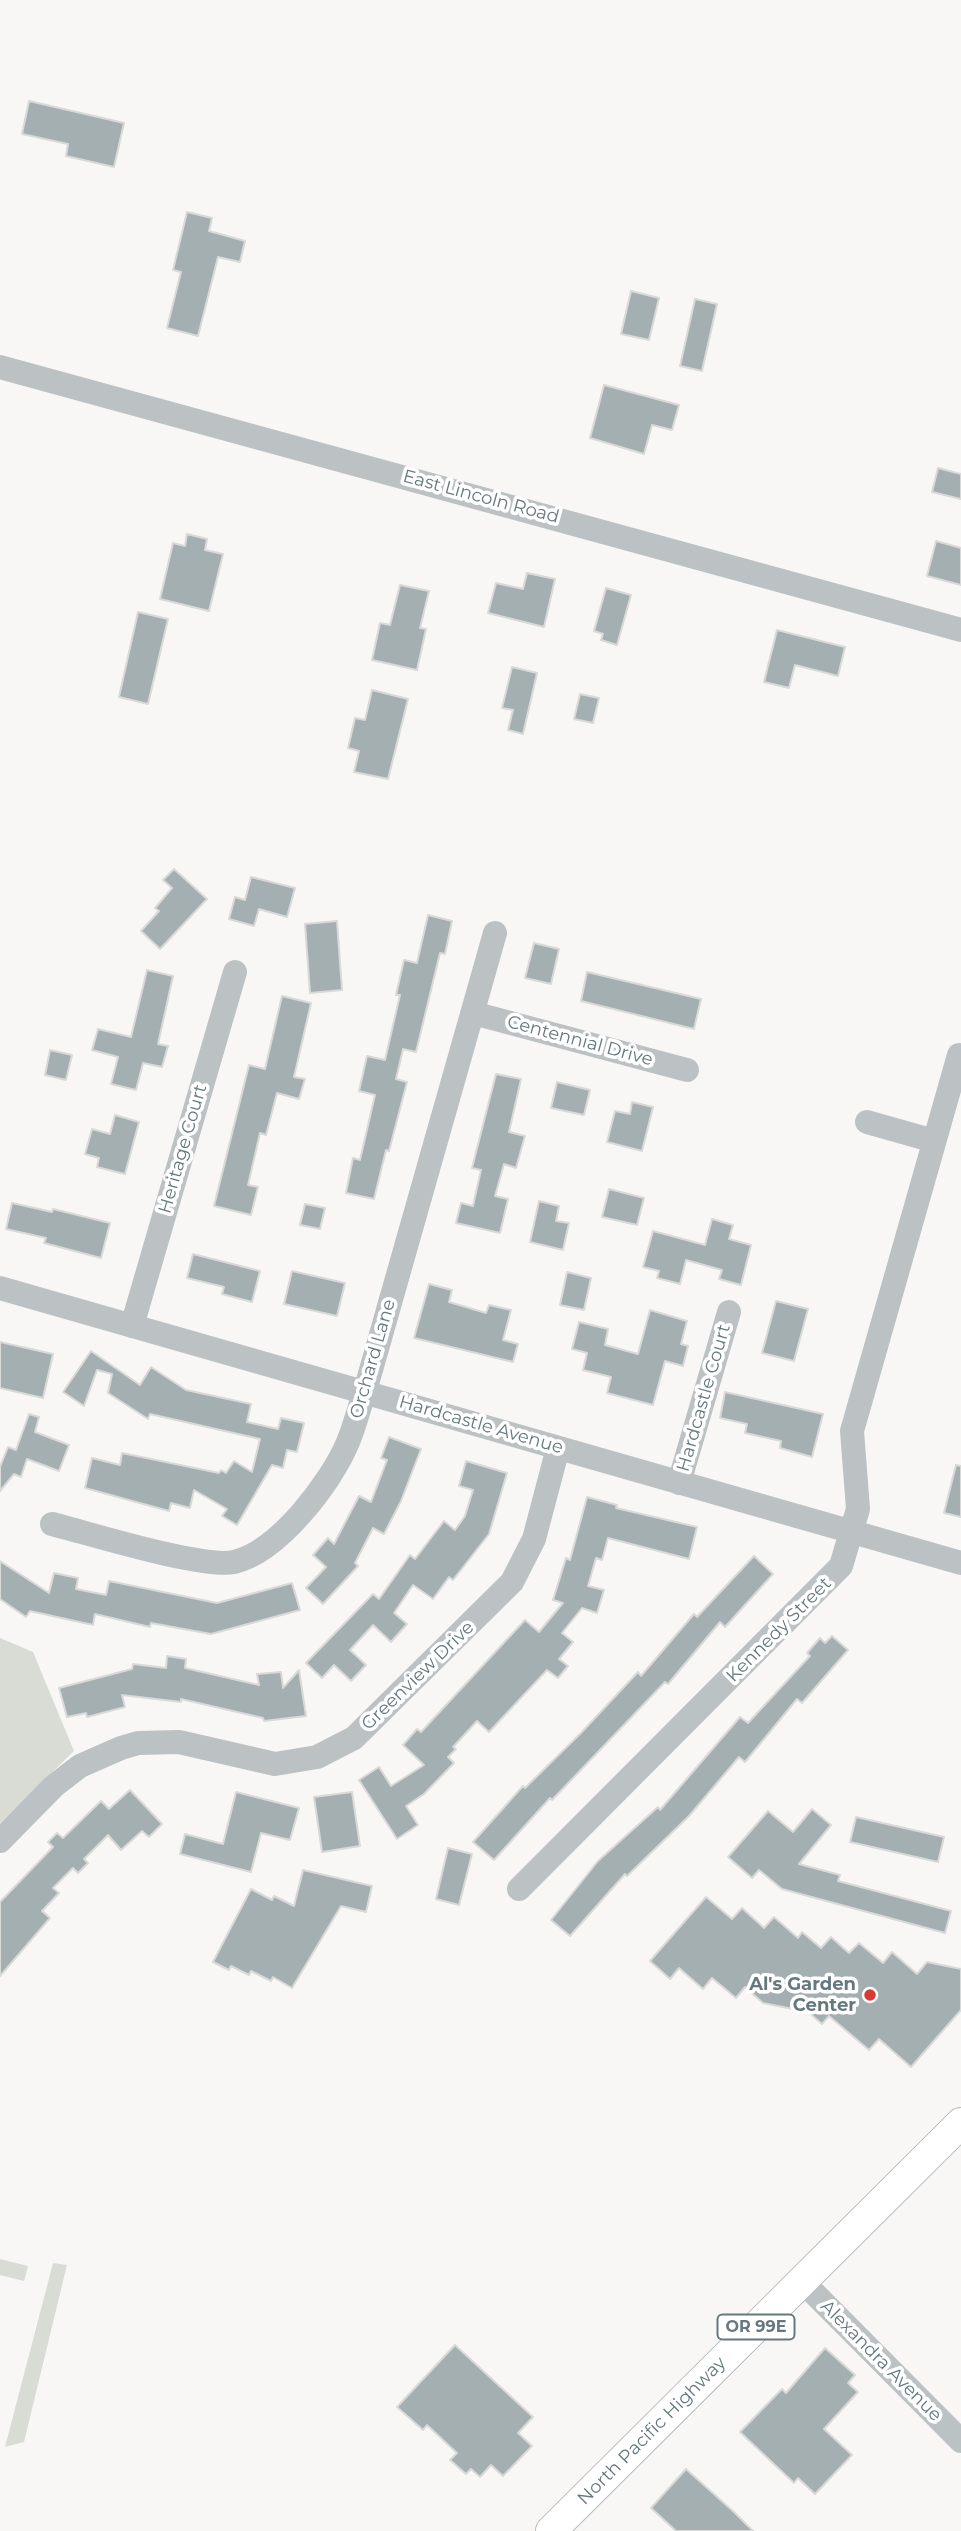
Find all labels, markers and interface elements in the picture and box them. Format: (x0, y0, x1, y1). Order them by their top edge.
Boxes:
street label: East Lincoln Road (400, 466, 562, 528)
street label: Centennial Drive (505, 1011, 655, 1071)
street label: Heritage Court (154, 1082, 212, 1216)
street label: Orchard Lane (346, 1297, 400, 1421)
street label: Hardcastle Court (673, 1322, 735, 1474)
street label: Hardcastle Avenue (396, 1391, 566, 1459)
street label: Kennedy Street (722, 1573, 836, 1687)
street label: Greenview Drive (357, 1617, 479, 1735)
place label: Al's Garden Center (749, 1974, 856, 2016)
marker: Al's Garden Center (862, 1987, 878, 2003)
street label: Alexandra Avenue (816, 2296, 946, 2426)
road number: OR 99E (718, 2314, 794, 2340)
street label: North Pacific Highway (573, 2352, 731, 2510)

